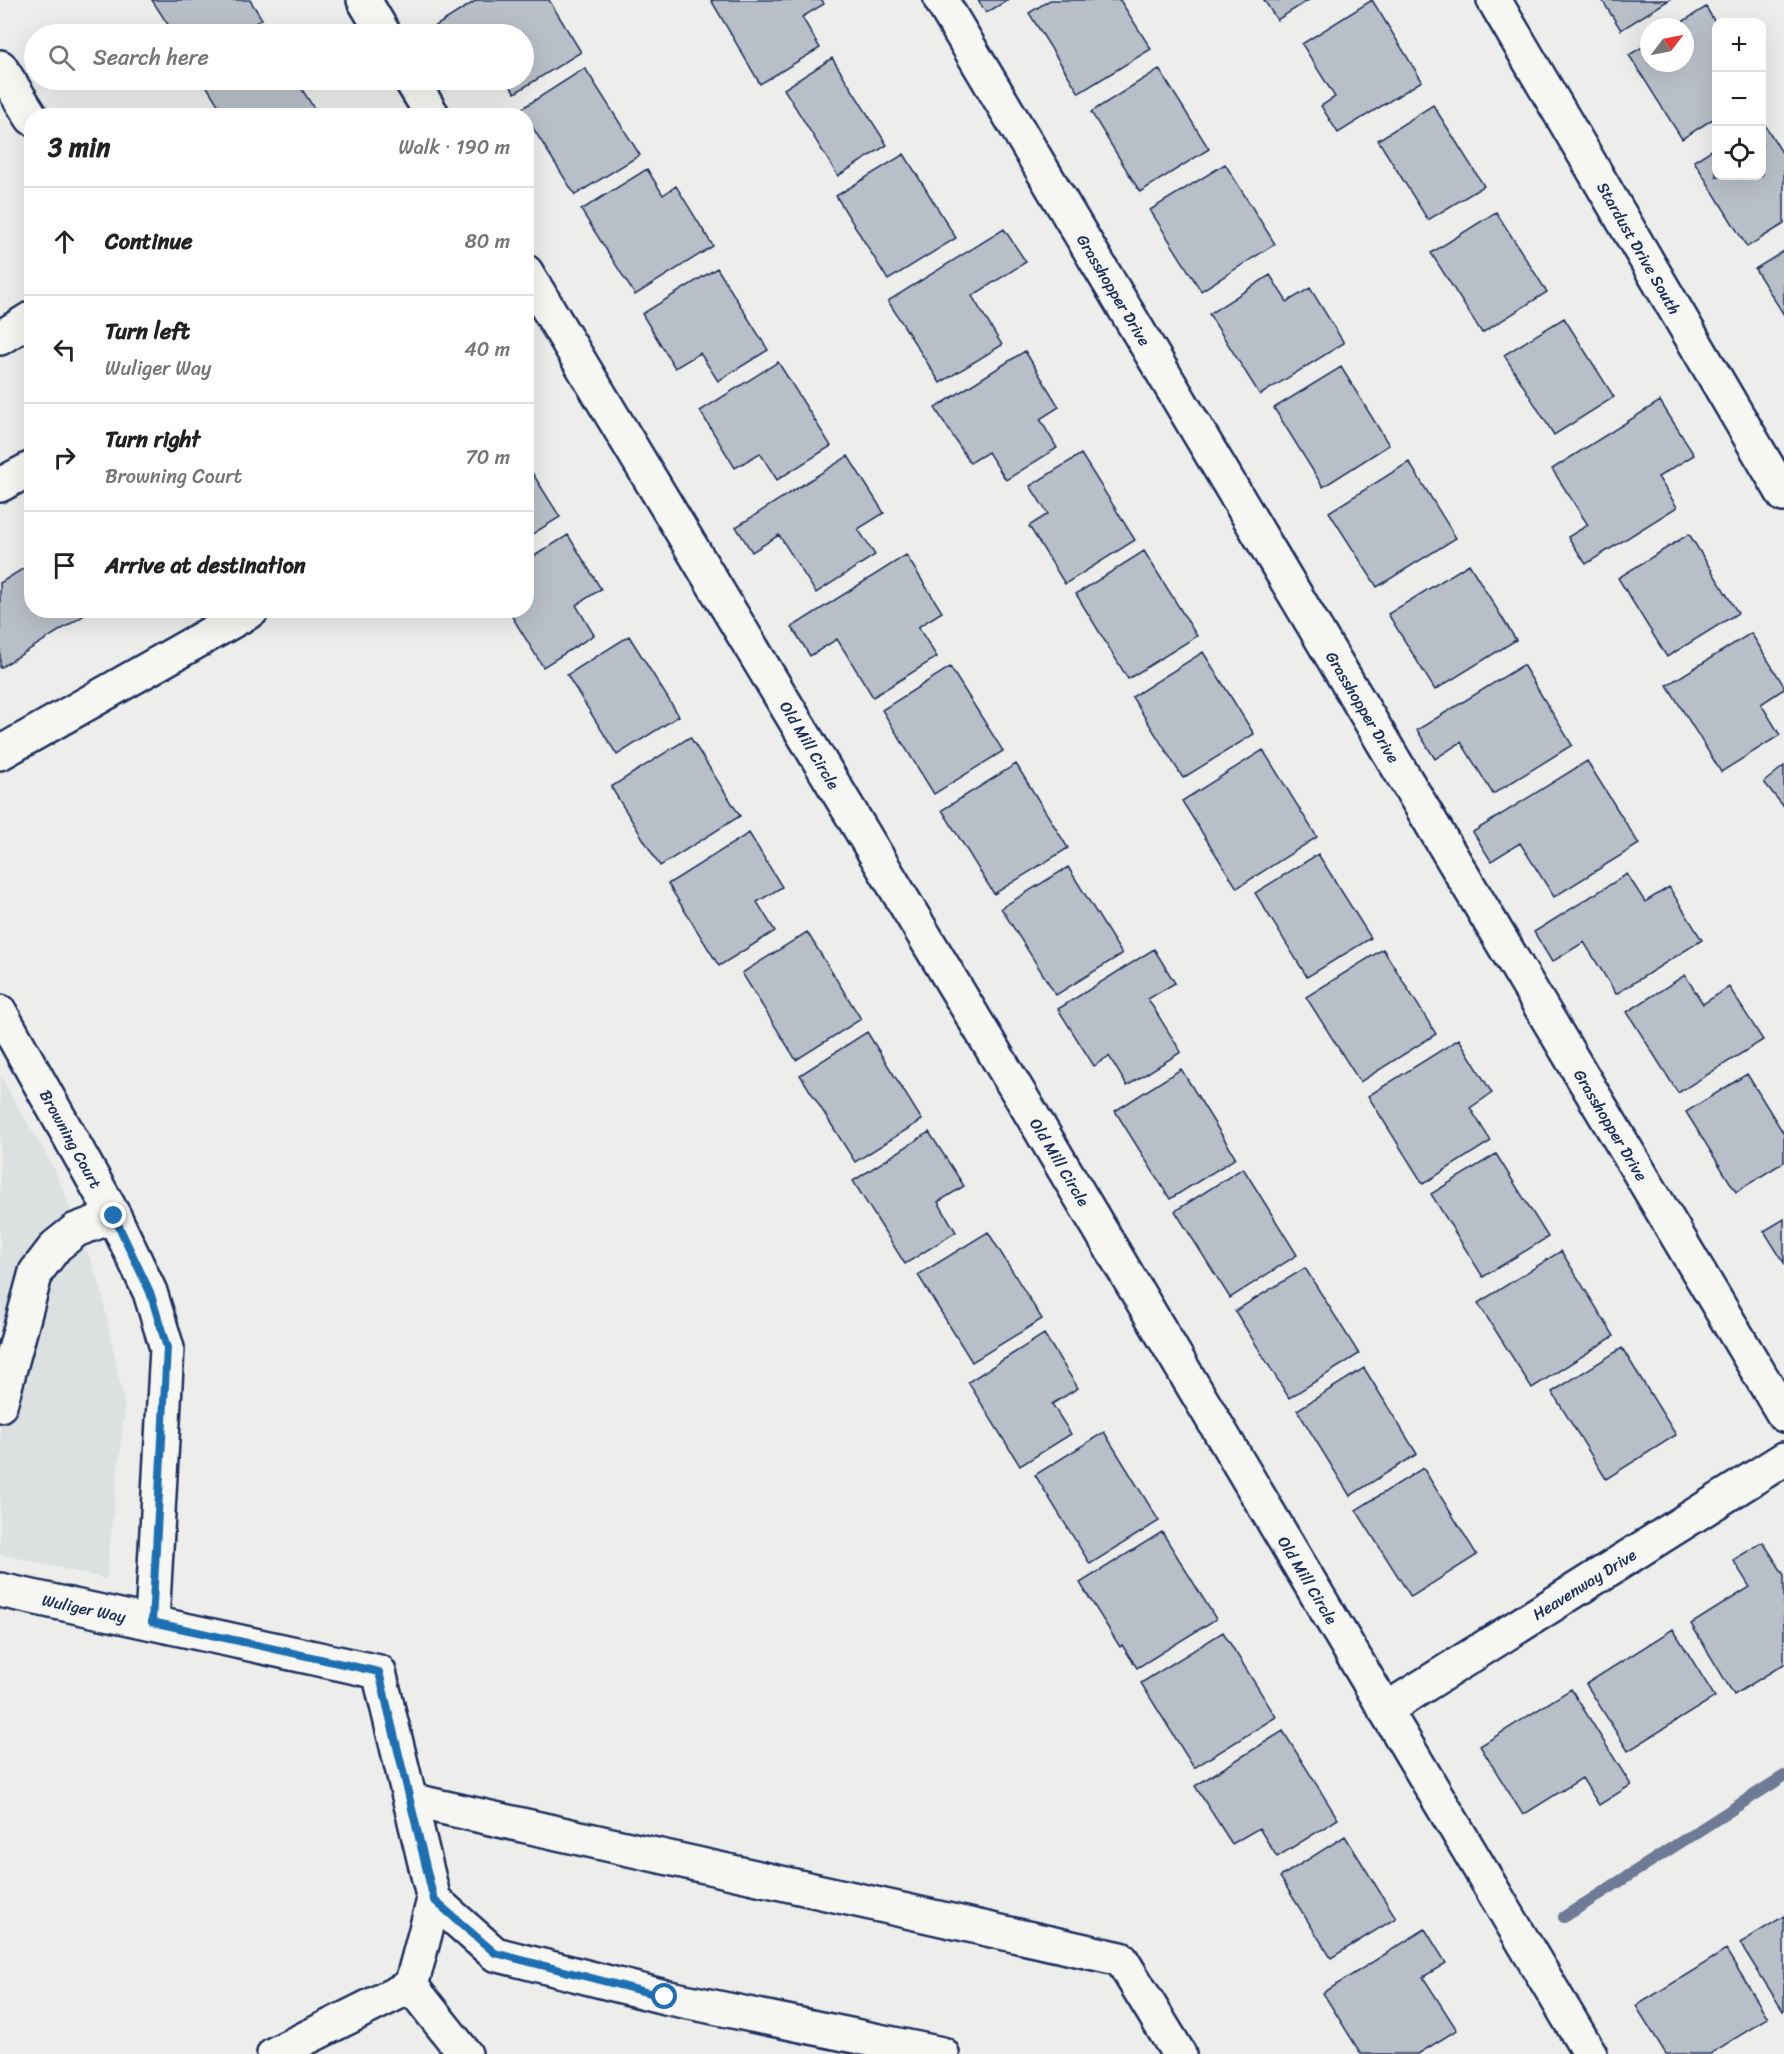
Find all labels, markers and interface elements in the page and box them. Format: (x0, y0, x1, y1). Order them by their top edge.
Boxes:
north arrow (1640, 18, 1694, 72)
map controls (1712, 18, 1766, 180)
button: + (1712, 18, 1766, 72)
search box (24, 24, 534, 90)
text: Search here (93, 38, 209, 77)
icon: search (45, 41, 78, 74)
button: − (1712, 72, 1766, 126)
text: 3 min (48, 124, 110, 170)
button: locate (1712, 126, 1766, 180)
text: Walk · 190 m (398, 130, 510, 165)
street label: Stardust Drive South (1589, 176, 1689, 320)
text: Continue (105, 222, 193, 261)
text: 80 m (465, 224, 510, 259)
icon: ahead (48, 225, 81, 258)
street label: Grasshopper Drive (1069, 229, 1159, 352)
text: Turn left (105, 312, 190, 351)
text: 40 m (464, 332, 510, 367)
icon: left (48, 333, 81, 366)
text: Wuliger Way (105, 351, 211, 386)
text: Turn right (105, 420, 200, 459)
text: 70 m (465, 440, 510, 475)
icon: right (48, 441, 81, 474)
text: Browning Court (105, 459, 242, 494)
text: Arrive at destination (105, 546, 306, 585)
icon: arrive (48, 549, 81, 582)
street label: Grasshopper Drive (1318, 646, 1408, 769)
street label: Old Mill Circle (772, 695, 848, 796)
street label: Grasshopper Drive (1566, 1064, 1656, 1187)
street label: Browning Court (31, 1084, 110, 1194)
street label: Old Mill Circle (1022, 1112, 1098, 1213)
route end (100, 1202, 126, 1228)
street label: Old Mill Circle (1270, 1530, 1346, 1631)
street label: Heavenway Drive (1526, 1541, 1642, 1628)
street label: Wuliger Way (39, 1585, 129, 1632)
route start (651, 1983, 677, 2009)

